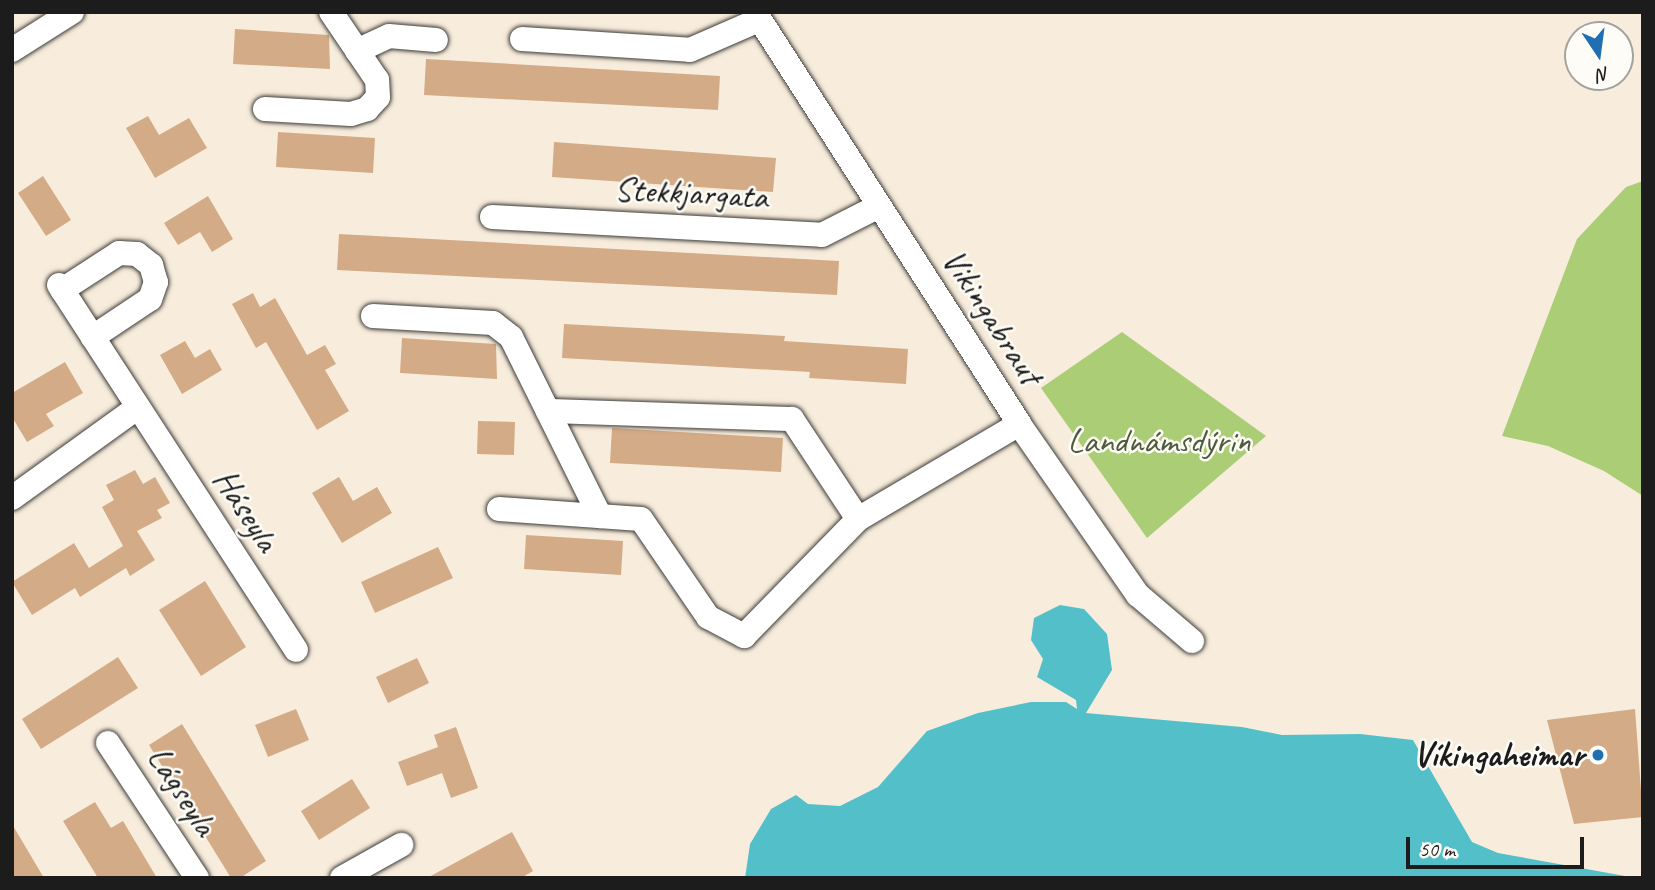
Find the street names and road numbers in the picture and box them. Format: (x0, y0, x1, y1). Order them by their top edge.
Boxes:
street label: Stekkjargata (613, 168, 769, 218)
street label: Vikingabraut (933, 241, 1051, 393)
street label: Háseyla (204, 461, 288, 559)
street label: Lágseyla (138, 739, 226, 843)

